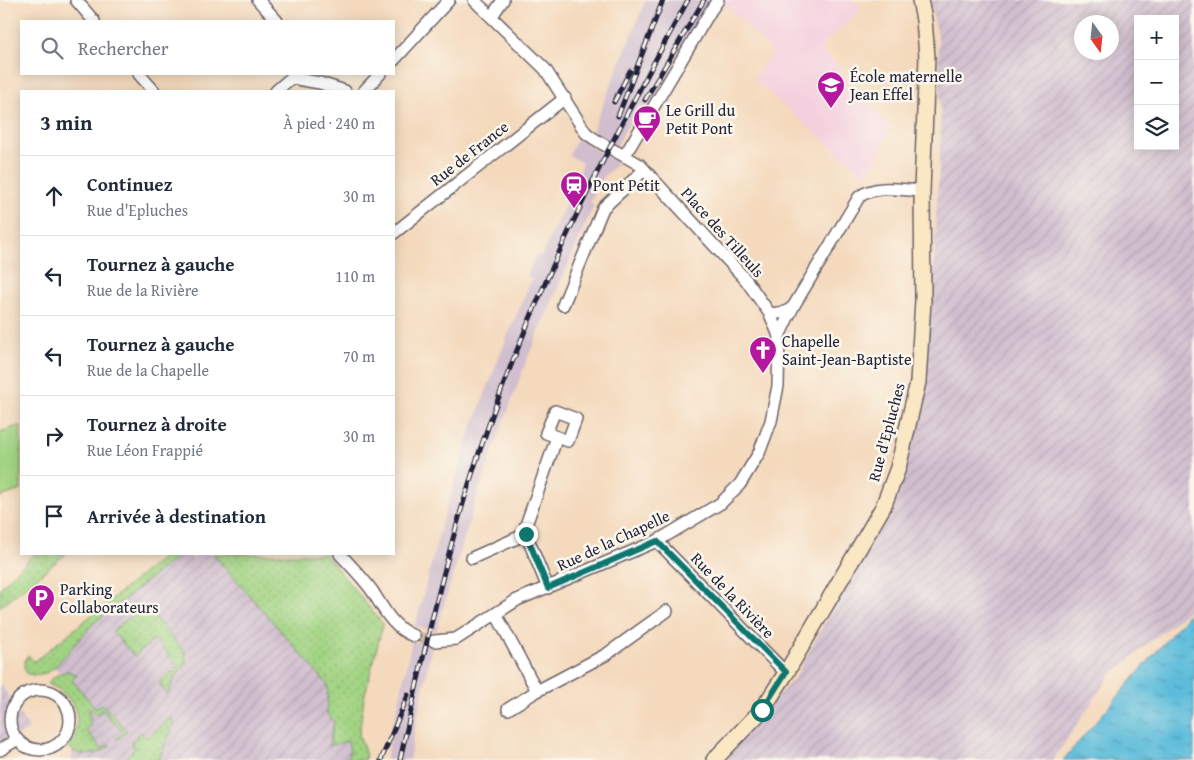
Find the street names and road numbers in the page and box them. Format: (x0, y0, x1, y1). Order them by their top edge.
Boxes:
street label: Rue de France (425, 115, 513, 191)
street label: Place des Tilleuls (676, 182, 770, 282)
street label: Rue d'Epluches (861, 380, 911, 484)
street label: Rue de la Chapelle (553, 503, 673, 577)
street label: Rue de la Rivière (686, 547, 780, 643)

